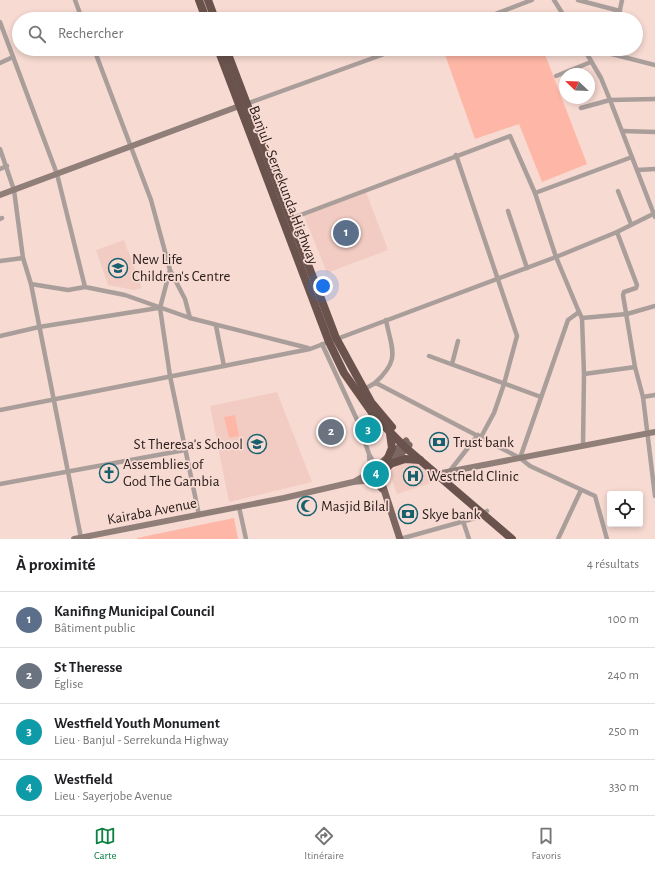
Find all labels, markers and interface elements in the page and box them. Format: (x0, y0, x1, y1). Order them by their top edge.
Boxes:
search box (12, 12, 643, 56)
icon: search (26, 23, 48, 45)
text: Rechercher (58, 26, 123, 41)
north arrow (559, 68, 595, 104)
street label: Banjul - Serrekunda Highway (246, 104, 321, 267)
pin: 1 (333, 218, 359, 248)
place label: New Life Children's Centre (132, 252, 231, 284)
school or university icon: New Life Children's Centre (107, 257, 129, 279)
your location (313, 276, 333, 296)
pin: 3 (355, 415, 381, 445)
pin: 2 (318, 417, 344, 447)
bank icon: Trust bank (428, 431, 450, 453)
school or university icon: St Theresa's School (246, 433, 268, 455)
place label: Trust bank (453, 435, 514, 450)
place label: St Theresa's School (134, 437, 243, 452)
place label: Assemblies of God The Gambia (123, 457, 220, 489)
pin: 4 (363, 459, 389, 489)
church icon: Assemblies of God The Gambia (98, 462, 120, 484)
hospital icon: Westfield Clinic (402, 465, 424, 487)
place label: Westfield Clinic (427, 469, 519, 484)
map controls (607, 491, 643, 527)
button: locate (607, 491, 643, 527)
street label: Kairaba Avenue (106, 495, 198, 528)
mosque icon: Masjid Bilal (296, 495, 318, 517)
place label: Masjid Bilal (321, 499, 389, 514)
bank icon: Skye bank (397, 503, 419, 525)
place label: Skye bank (422, 507, 481, 522)
text: À proximité (16, 556, 96, 573)
text: 4 résultats (587, 558, 639, 571)
text: Kanifing Municipal Council (54, 604, 215, 619)
text: 1 (27, 613, 31, 626)
text: 100 m (608, 613, 639, 626)
text: Bâtiment public (54, 622, 135, 635)
text: St Theresse (54, 660, 122, 675)
text: 2 (26, 669, 32, 682)
text: 240 m (607, 669, 639, 682)
text: Église (54, 678, 83, 691)
text: Westfield Youth Monument (54, 716, 220, 731)
text: 3 (26, 725, 32, 738)
text: 250 m (608, 725, 639, 738)
text: Lieu · Banjul - Serrekunda Highway (54, 734, 229, 747)
text: Westfield (54, 772, 113, 787)
text: 4 (26, 781, 32, 794)
text: 330 m (609, 781, 639, 794)
text: Lieu · Sayerjobe Avenue (54, 790, 172, 803)
tab: Carte (94, 825, 117, 862)
tab: Itinéraire (304, 825, 344, 862)
tab: Favoris (532, 825, 561, 862)

